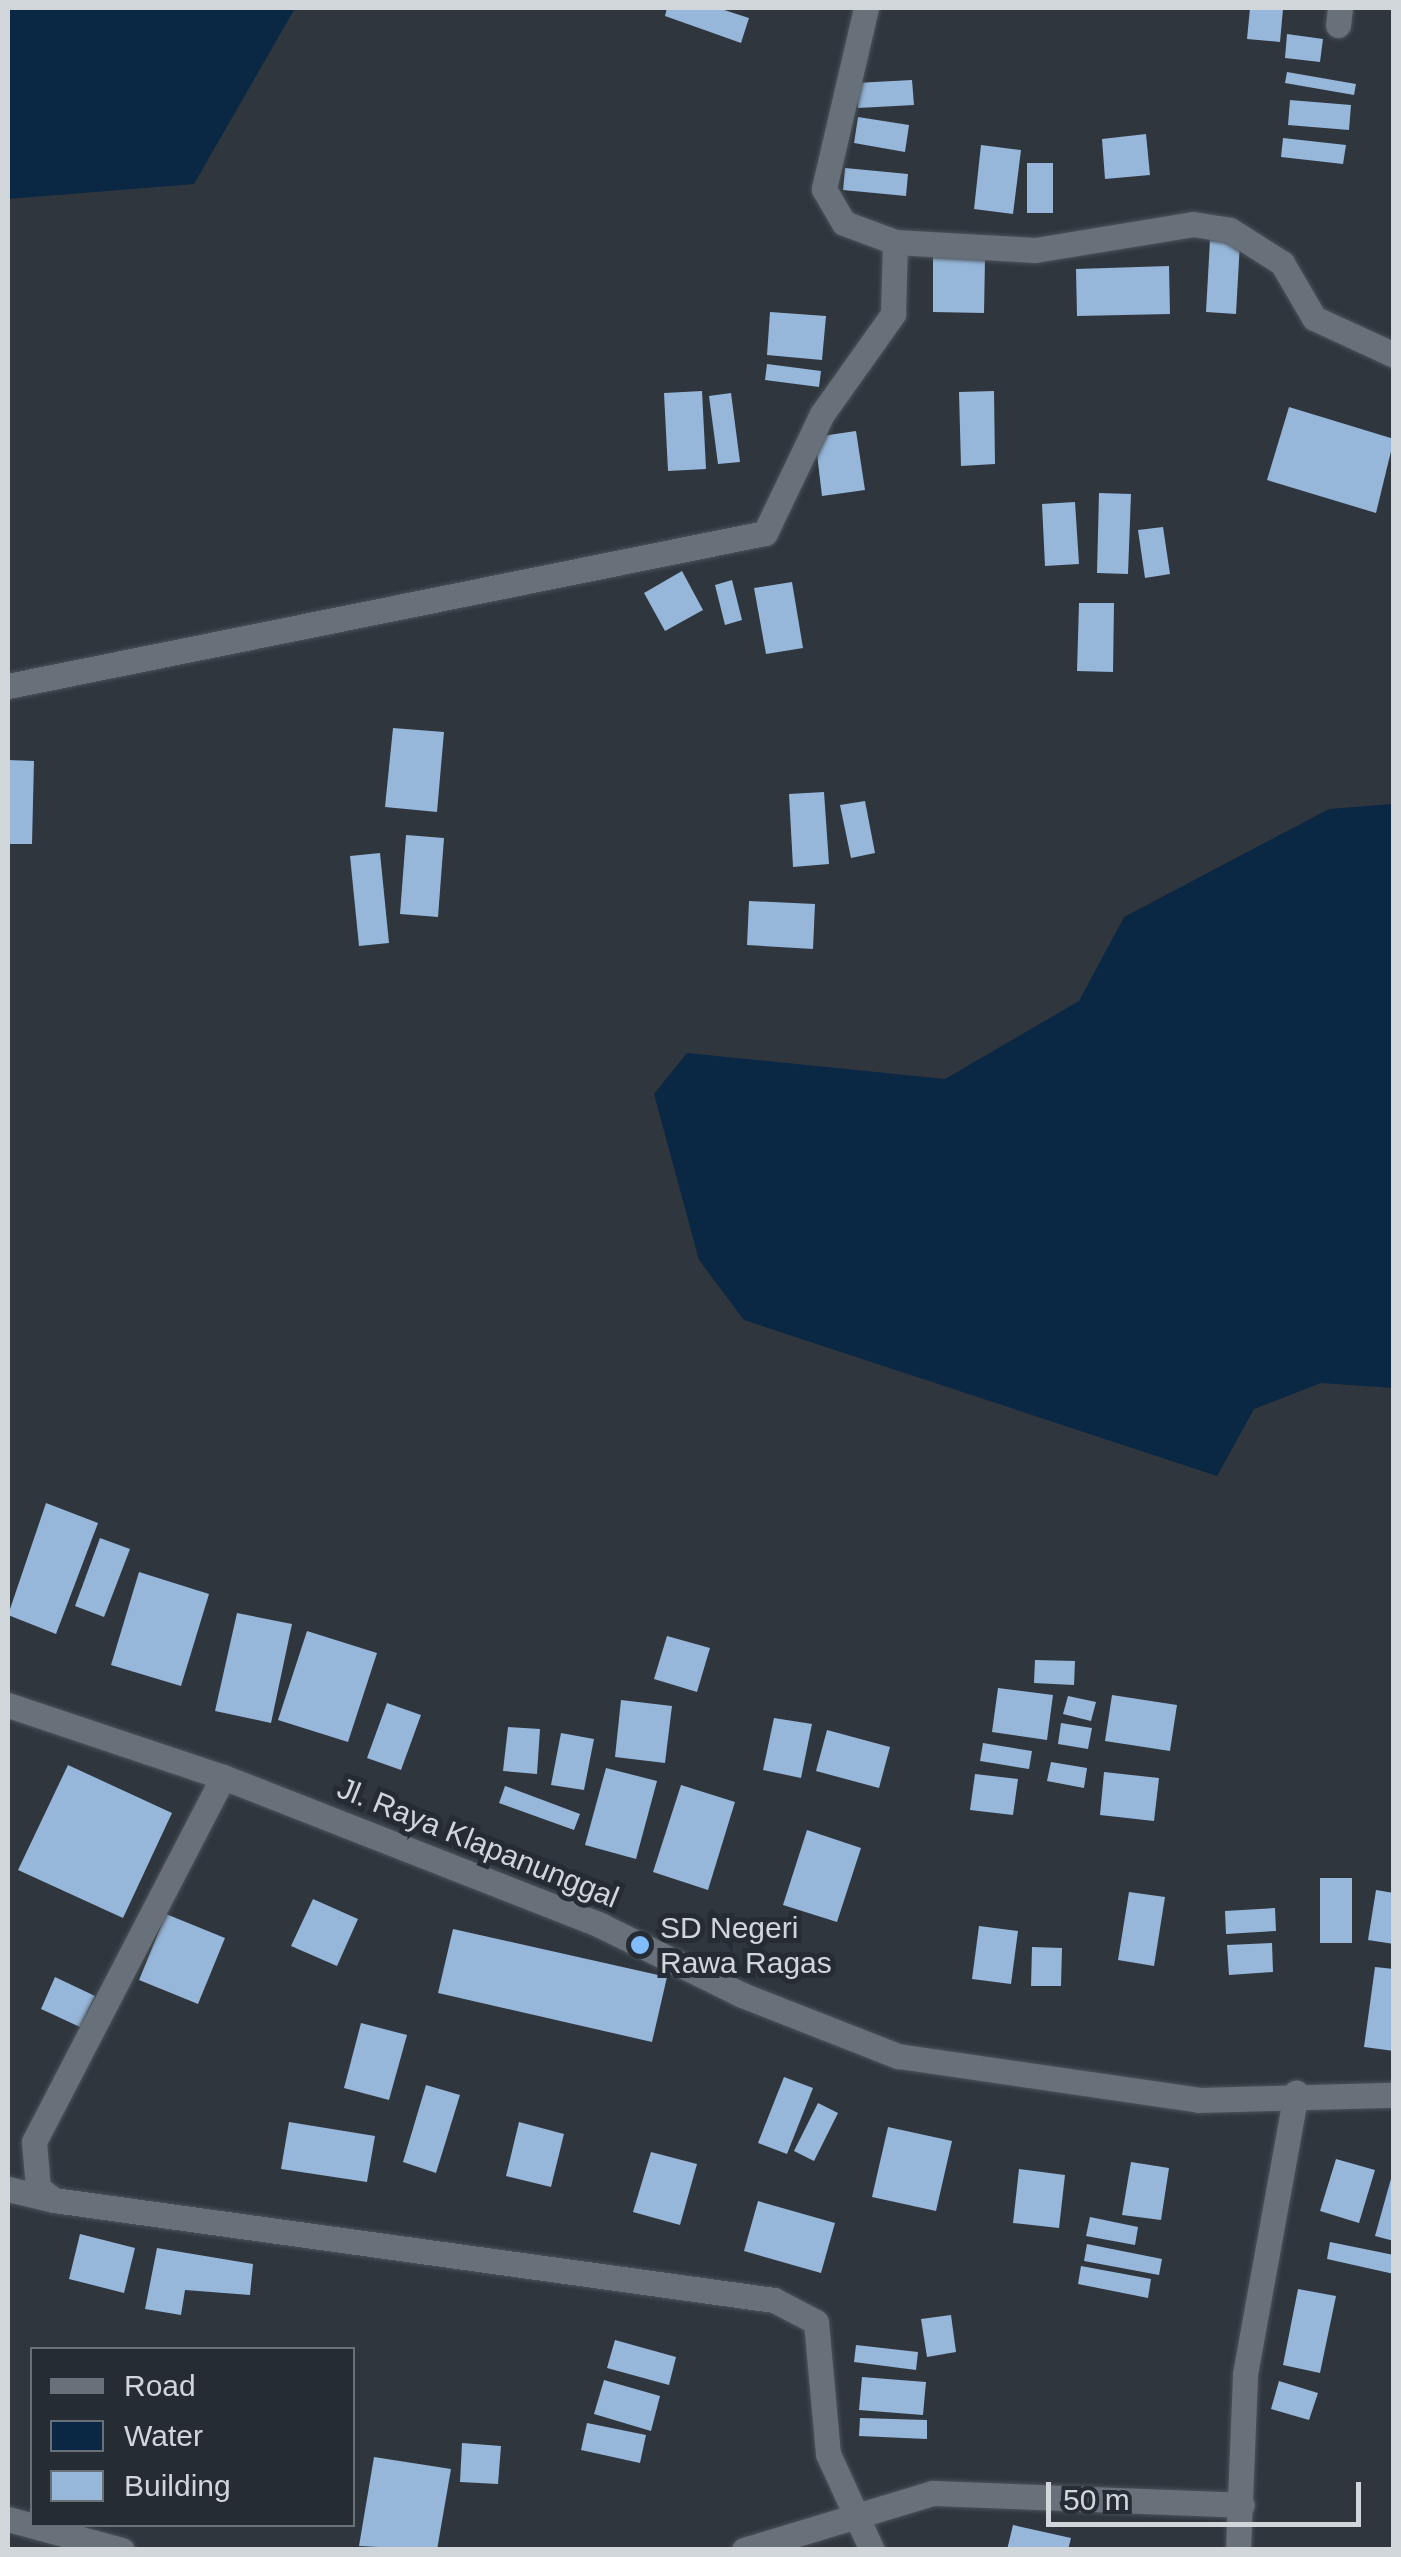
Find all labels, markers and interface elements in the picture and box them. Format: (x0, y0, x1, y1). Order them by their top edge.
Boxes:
street label: Jl. Raya Klapanunggal (332, 1770, 624, 1916)
place label: SD Negeri Rawa Ragas (660, 1910, 832, 1980)
marker: SD Negeri Rawa Ragas (629, 1934, 651, 1956)
legend (30, 2347, 355, 2527)
text: Road (124, 2369, 196, 2402)
text: Water (124, 2419, 203, 2452)
scale bar (1051, 2462, 1366, 2524)
text: Building (124, 2469, 231, 2502)
text: 50 m (1063, 2483, 1130, 2516)

